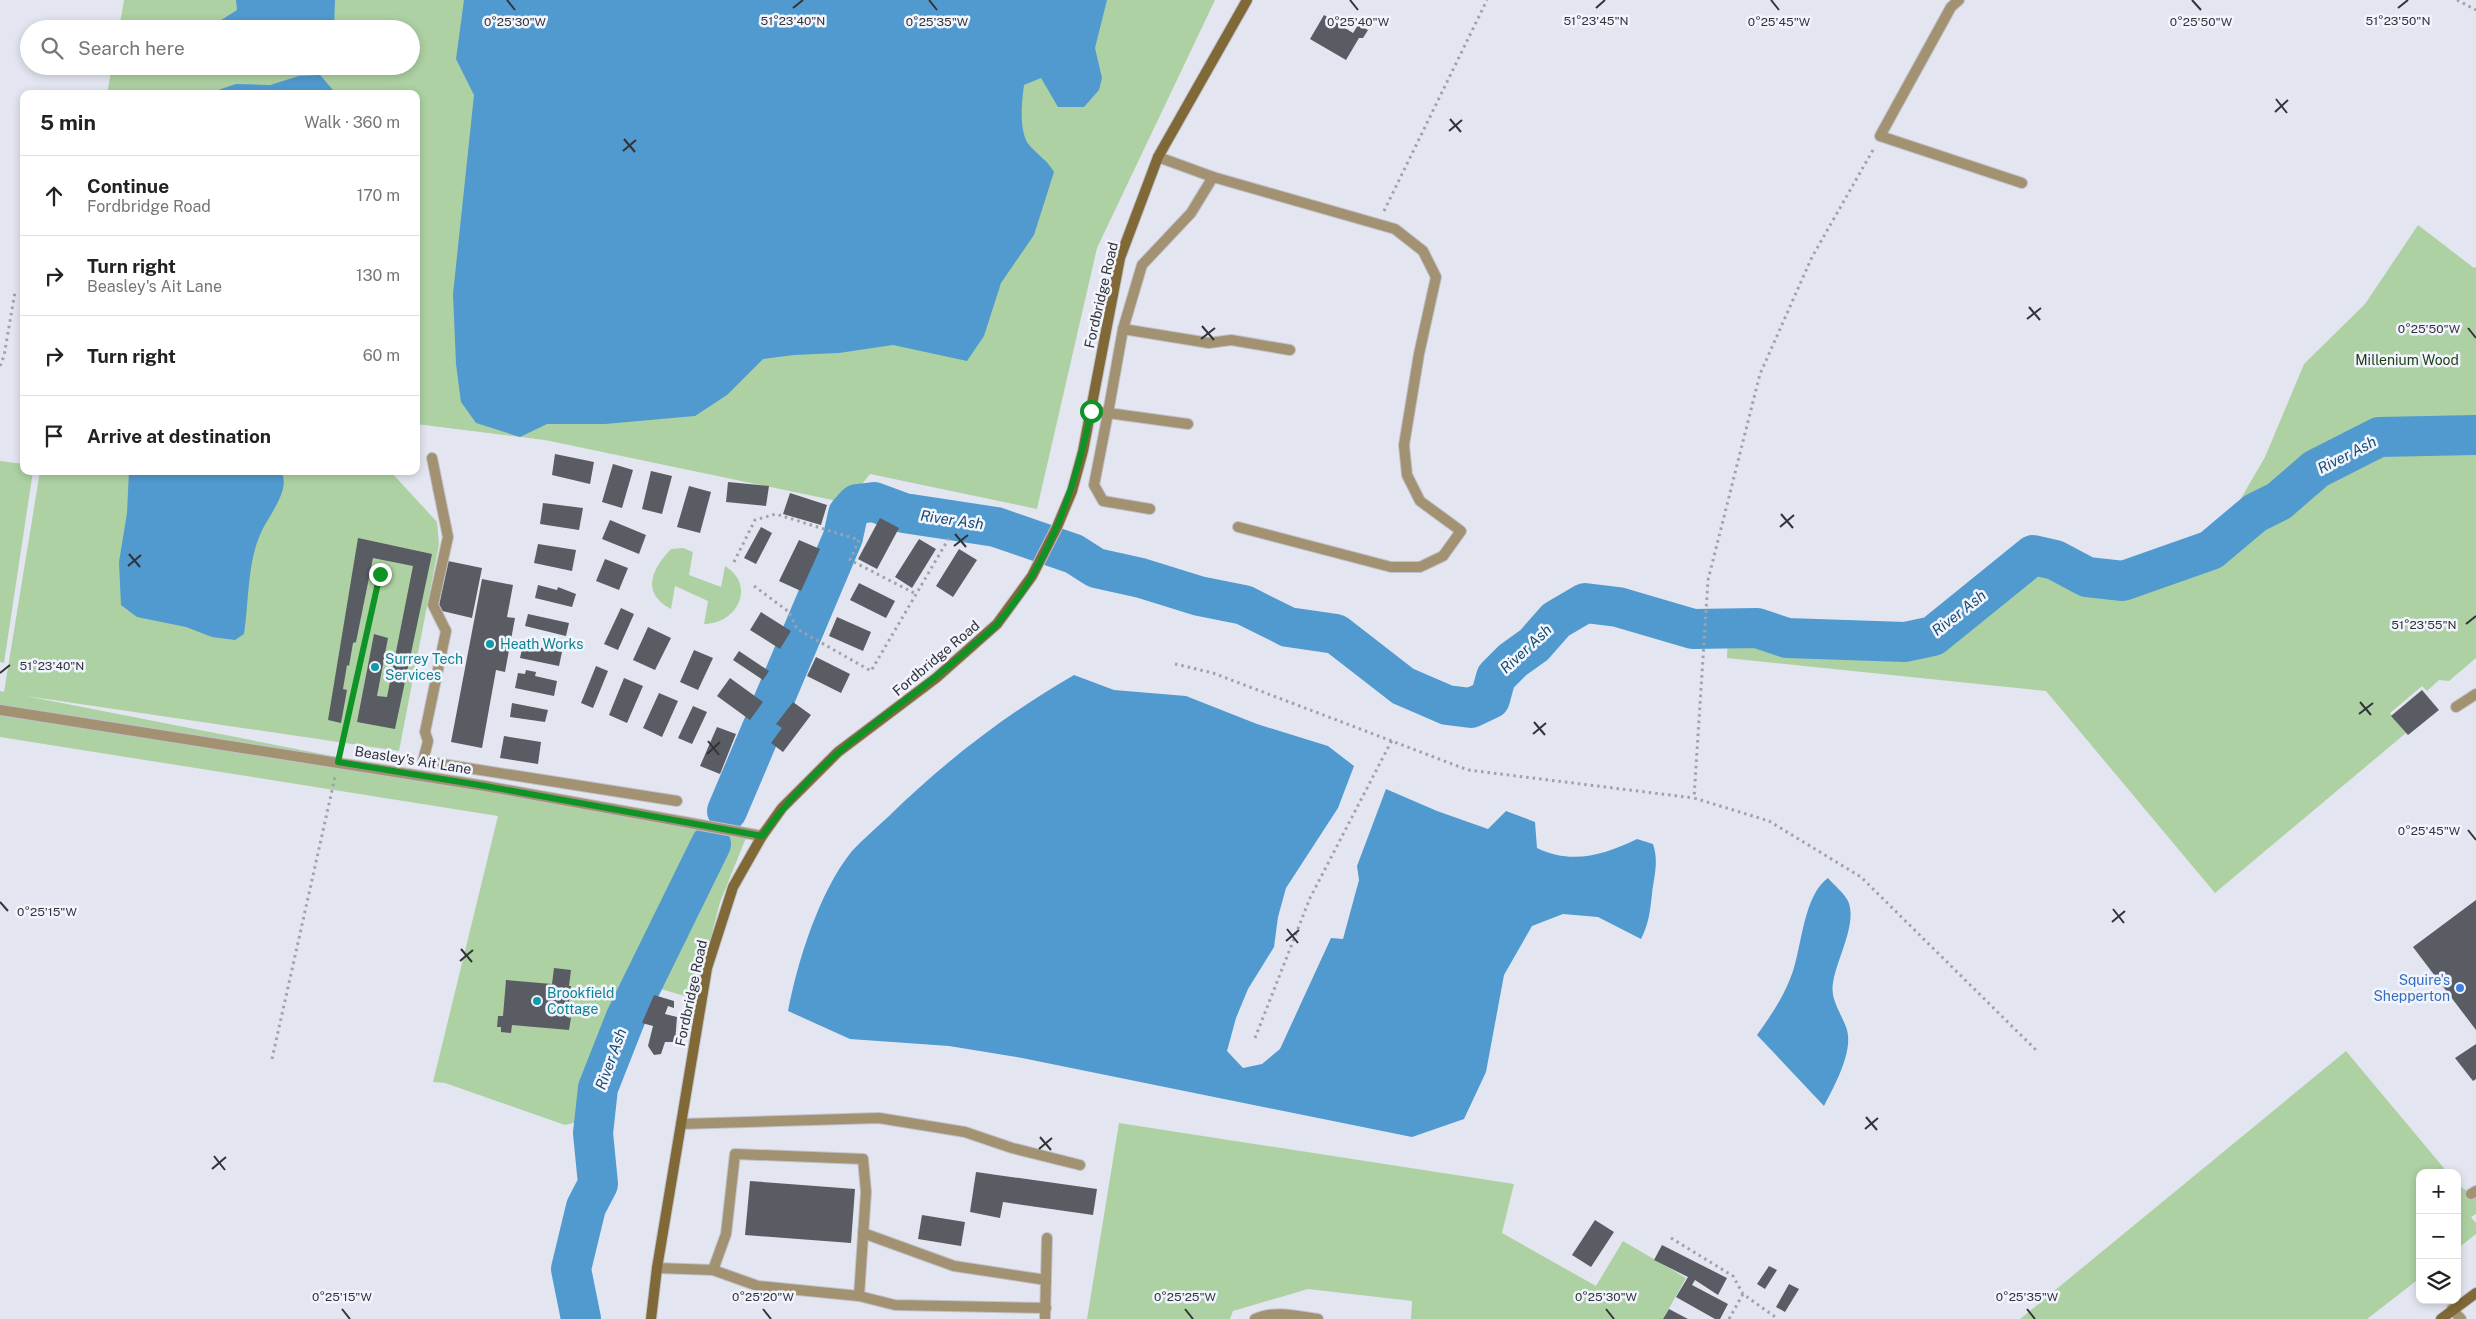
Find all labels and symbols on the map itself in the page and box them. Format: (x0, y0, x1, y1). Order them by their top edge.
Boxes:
text: 51°23'40"N (761, 14, 825, 28)
text: 51°23'45"N (1563, 14, 1629, 28)
text: 51°23'50"N (2366, 14, 2431, 28)
text: 0°25'30"W (484, 15, 547, 29)
text: 0°25'35"W (906, 15, 969, 29)
text: 0°25'40"W (1327, 15, 1390, 29)
text: 0°25'45"W (1748, 15, 1811, 29)
text: 0°25'50"W (2170, 15, 2233, 29)
street label: Fordbridge Road (1081, 240, 1121, 350)
text: 0°25'50"W (2398, 322, 2461, 336)
park label: Millenium Wood (2355, 352, 2459, 368)
route start (1080, 400, 1103, 423)
water label: River Ash (2315, 433, 2379, 477)
water label: River Ash (919, 507, 985, 532)
route end (369, 563, 392, 586)
water label: River Ash (1928, 586, 1989, 639)
street label: Fordbridge Road (889, 617, 983, 699)
text: 51°23'55"N (2391, 618, 2457, 632)
water label: River Ash (1497, 621, 1555, 677)
place label: Heath Works (500, 636, 583, 652)
marker: Heath Works (484, 638, 496, 650)
place label: Surrey Tech Services (385, 651, 463, 683)
text: 51°23'40"N (20, 659, 84, 673)
marker: Surrey Tech Services (369, 661, 381, 673)
street label: Beasley's Ait Lane (353, 743, 473, 777)
text: 0°25'45"W (2398, 824, 2461, 838)
text: 0°25'15"W (17, 905, 77, 919)
street label: Fordbridge Road (672, 938, 710, 1048)
place label: Squire's Shepperton (2373, 972, 2450, 1004)
marker: Squire's Shepperton (2454, 982, 2466, 994)
place label: Brookfield Cottage (547, 985, 614, 1017)
marker: Brookfield Cottage (531, 995, 543, 1007)
water label: River Ash (592, 1026, 629, 1092)
text: 0°25'15"W (312, 1290, 372, 1304)
text: 0°25'20"W (732, 1290, 794, 1304)
text: 0°25'25"W (1154, 1290, 1217, 1304)
text: 0°25'30"W (1575, 1290, 1638, 1304)
text: 0°25'35"W (1996, 1290, 2059, 1304)

